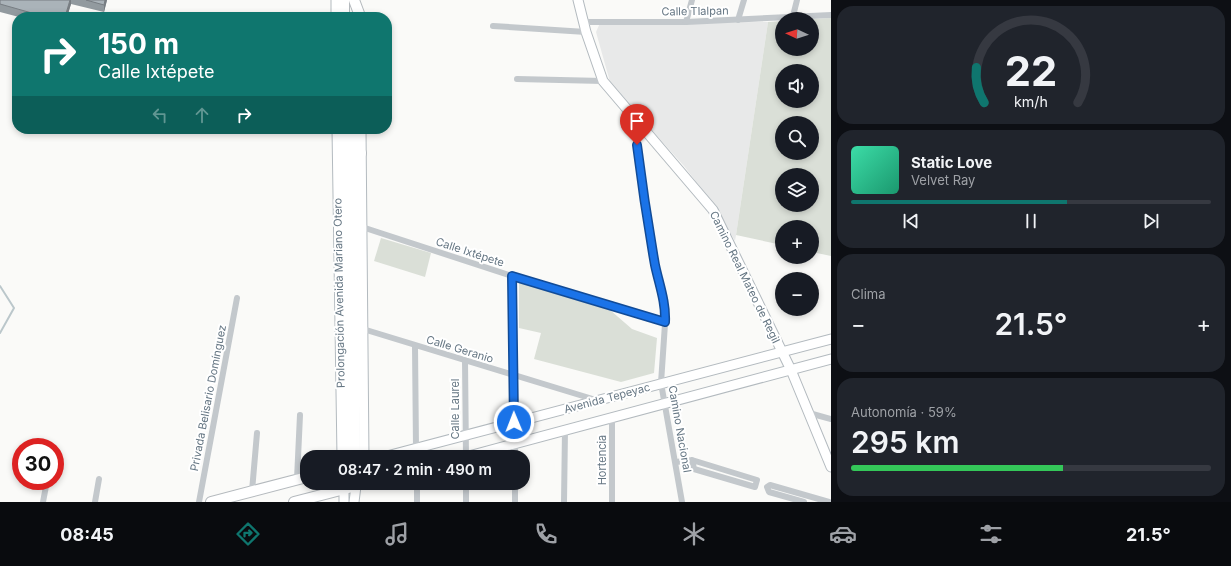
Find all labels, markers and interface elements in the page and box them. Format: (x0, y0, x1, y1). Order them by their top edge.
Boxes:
street label: Calle Tlalpan (661, 3, 729, 19)
north arrow (775, 12, 819, 56)
map controls (775, 12, 819, 316)
text: 150 m (98, 27, 179, 61)
icon: right (32, 28, 84, 80)
text: 22 (1005, 46, 1057, 96)
text: Calle Ixtépete (98, 61, 214, 82)
button: sound (775, 64, 819, 108)
text: km/h (1014, 93, 1048, 110)
icon: left (149, 104, 171, 126)
icon: ahead (191, 104, 213, 126)
icon: right (233, 104, 255, 126)
pin (620, 104, 654, 145)
icon: arrive (626, 110, 648, 132)
button: search (775, 116, 819, 160)
text: Static Love (911, 153, 992, 172)
button: layers (775, 168, 819, 212)
text: Velvet Ray (911, 172, 975, 188)
street label: Prolongación Avenida Mariano Otero (330, 197, 348, 388)
street label: Camino Real Mateo de Regil (707, 209, 783, 345)
icon: previous (900, 210, 922, 232)
icon: pause (1020, 210, 1042, 232)
icon: next (1140, 210, 1162, 232)
button: + (775, 220, 819, 264)
street label: Calle Ixtépete (434, 234, 506, 270)
button: − (775, 272, 819, 316)
text: Clima (851, 286, 885, 302)
text: 21.5° (994, 306, 1068, 342)
text: − (851, 311, 866, 337)
text: + (1196, 311, 1211, 337)
street label: Privada Belisario Domínguez (187, 324, 229, 472)
street label: Calle Geranio (425, 332, 496, 366)
street label: Calle Laurel (448, 379, 462, 439)
street label: Avenida Tepeyac (562, 380, 652, 416)
street label: Camino Nacional (665, 384, 695, 474)
position arrow (493, 401, 535, 443)
text: Autonomía · 59% (851, 404, 957, 420)
text: 295 km (851, 424, 959, 460)
street label: Hortencia (595, 435, 609, 485)
speed limit sign: 30 (12, 438, 64, 490)
text: 08:47 · 2 min · 490 m (338, 460, 492, 479)
icon: directions (234, 520, 262, 548)
icon: music (383, 520, 411, 548)
icon: phone (532, 520, 560, 548)
icon: climate (680, 520, 708, 548)
icon: car (829, 520, 857, 548)
icon: filters (977, 520, 1005, 548)
text: 08:45 (60, 524, 114, 545)
text: 21.5° (1126, 524, 1171, 545)

